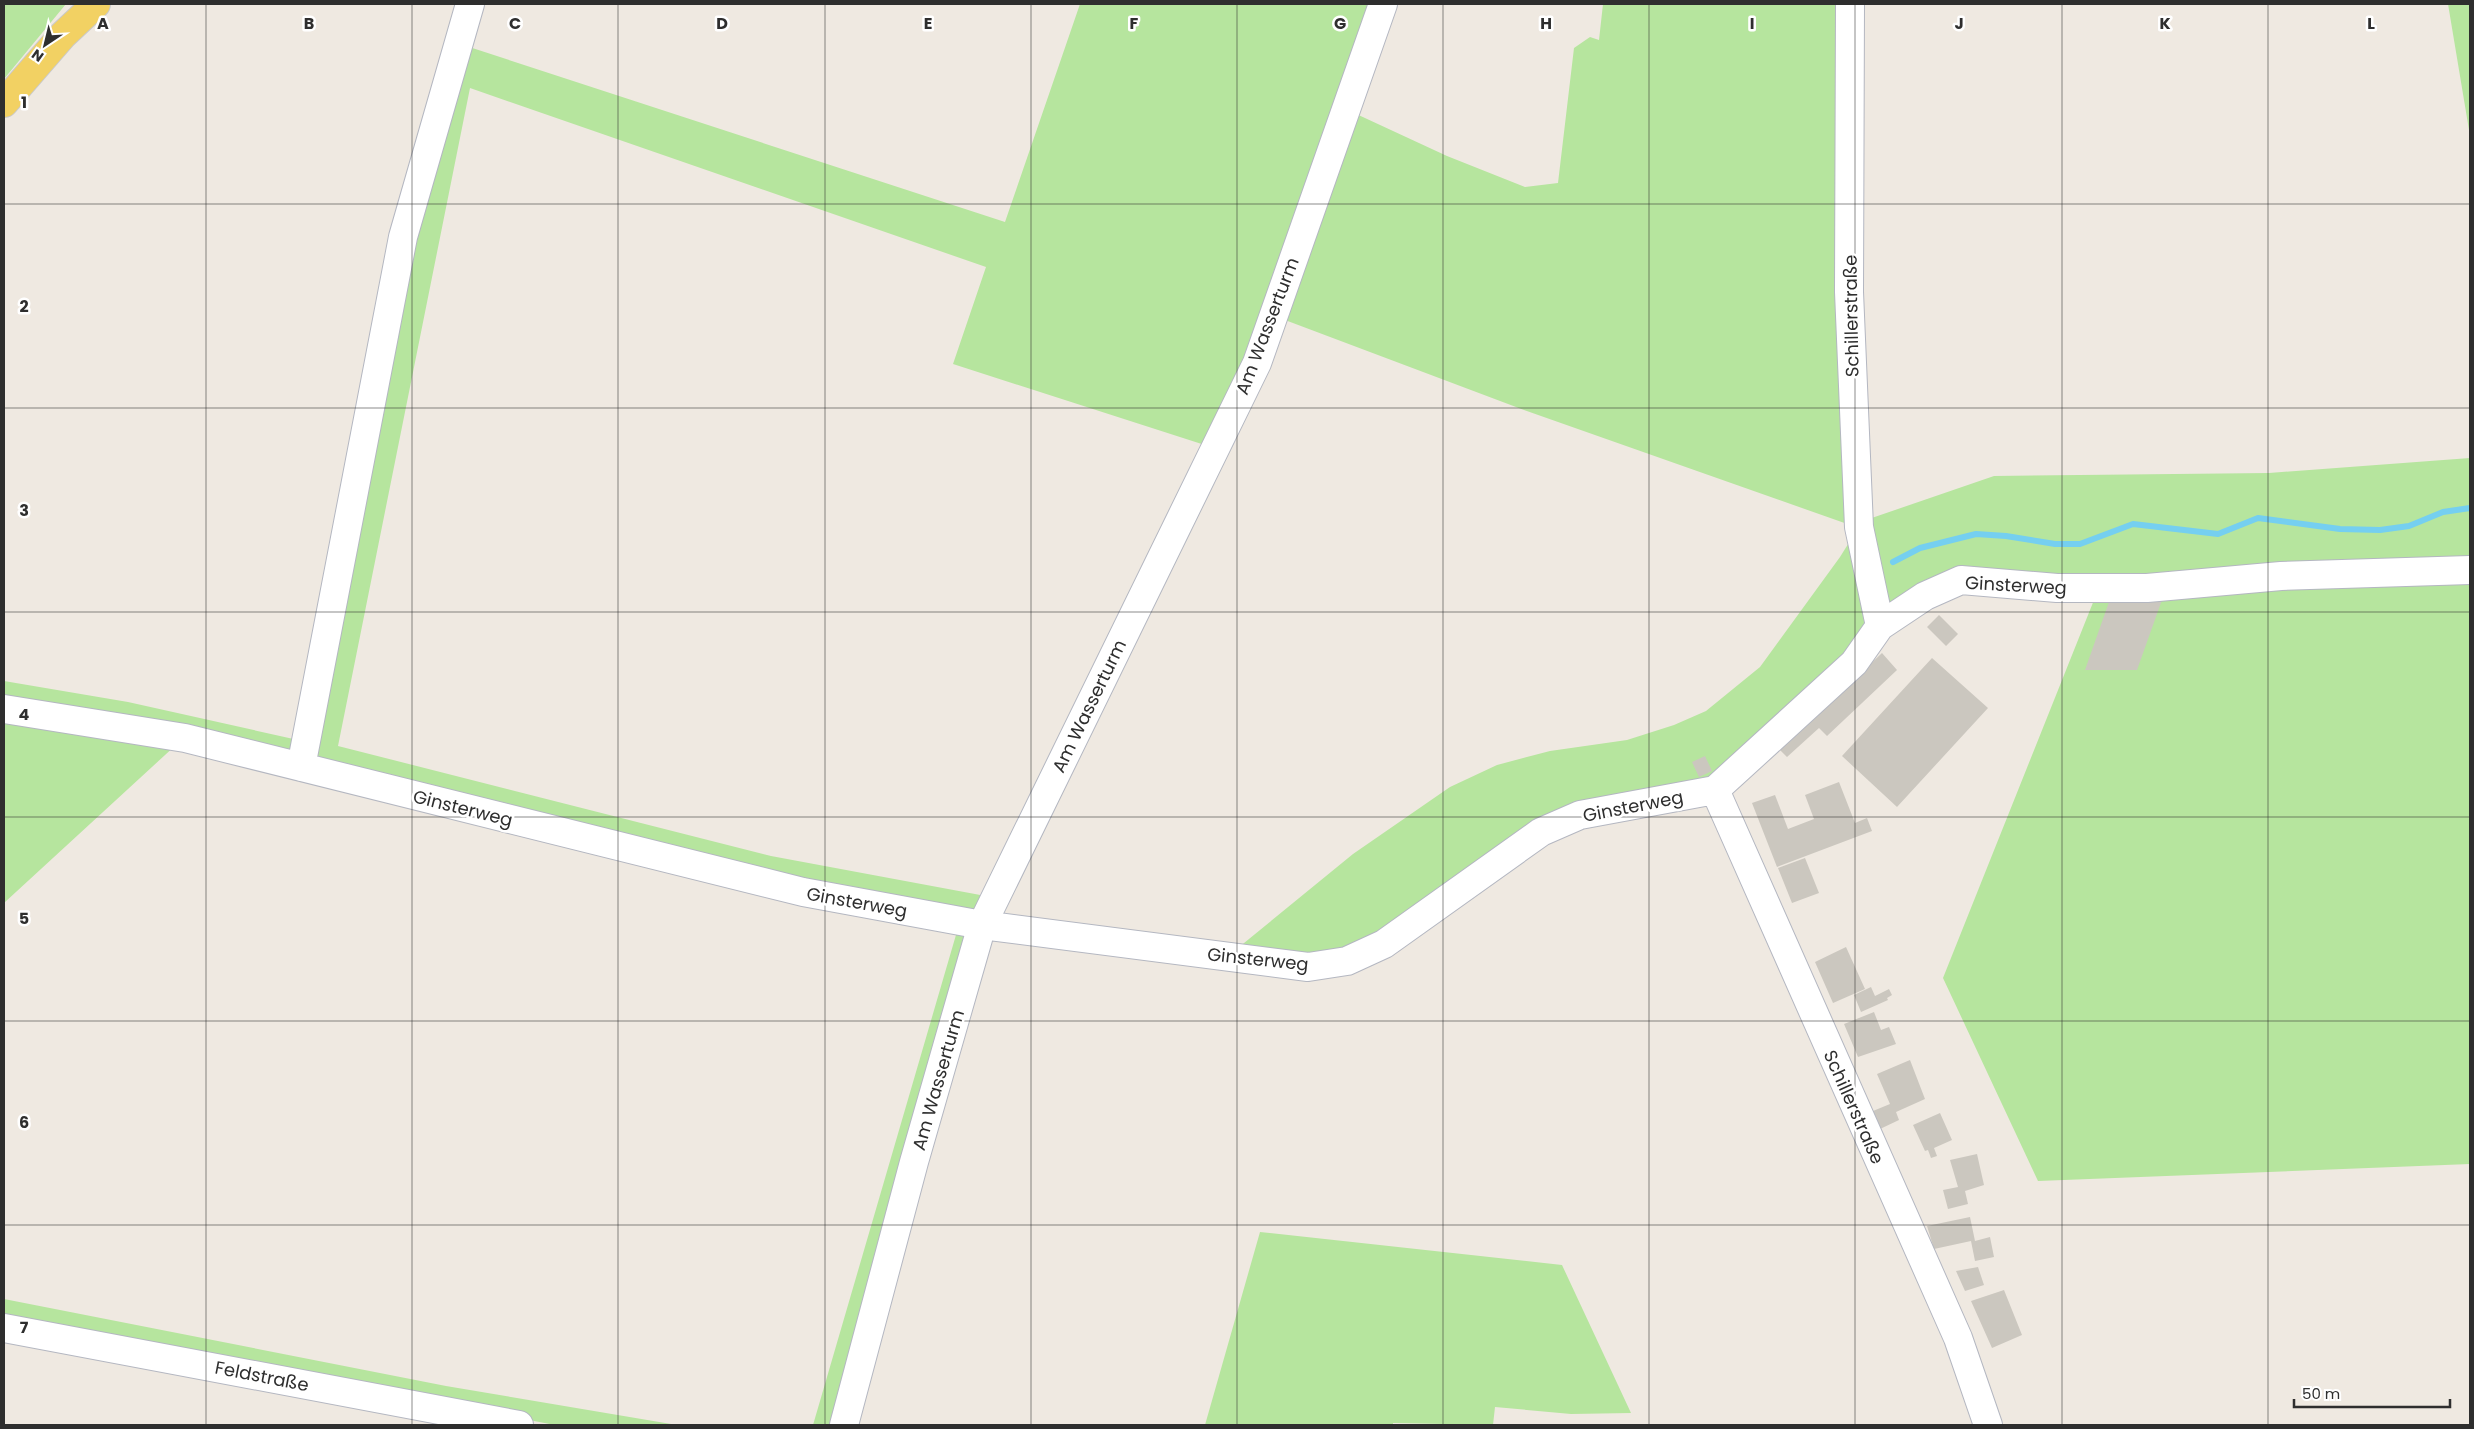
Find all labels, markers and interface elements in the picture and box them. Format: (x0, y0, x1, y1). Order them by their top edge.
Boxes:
text: A (97, 12, 109, 35)
text: B (304, 12, 314, 35)
text: C (509, 12, 521, 35)
text: D (716, 12, 728, 35)
text: E (924, 12, 932, 35)
text: F (1130, 12, 1139, 35)
text: G (1334, 12, 1346, 35)
text: H (1540, 12, 1552, 35)
text: I (1750, 12, 1754, 35)
text: J (1954, 12, 1964, 35)
text: K (2159, 12, 2171, 35)
text: L (2367, 12, 2375, 35)
north arrow (20, 20, 70, 70)
text: N (27, 44, 48, 67)
text: 1 (21, 91, 27, 114)
street label: Am Wasserturm (1229, 254, 1305, 398)
street label: Schillerstraße (1837, 255, 1865, 377)
text: 2 (19, 295, 29, 318)
text: 3 (19, 499, 29, 522)
street label: Ginsterweg (1964, 570, 2068, 600)
street label: Am Wasserturm (1046, 635, 1132, 777)
text: 4 (19, 703, 30, 726)
street label: Ginsterweg (411, 784, 515, 832)
street label: Ginsterweg (1581, 784, 1685, 828)
street label: Ginsterweg (805, 881, 909, 923)
text: 5 (19, 907, 29, 930)
street label: Ginsterweg (1206, 941, 1310, 977)
street label: Am Wasserturm (906, 1007, 970, 1153)
street label: Schillerstraße (1818, 1046, 1890, 1168)
text: 6 (19, 1111, 29, 1134)
text: 7 (20, 1316, 29, 1339)
street label: Feldstraße (213, 1355, 311, 1397)
scale bar (2294, 1376, 2450, 1408)
text: 50 m (2302, 1383, 2340, 1404)

